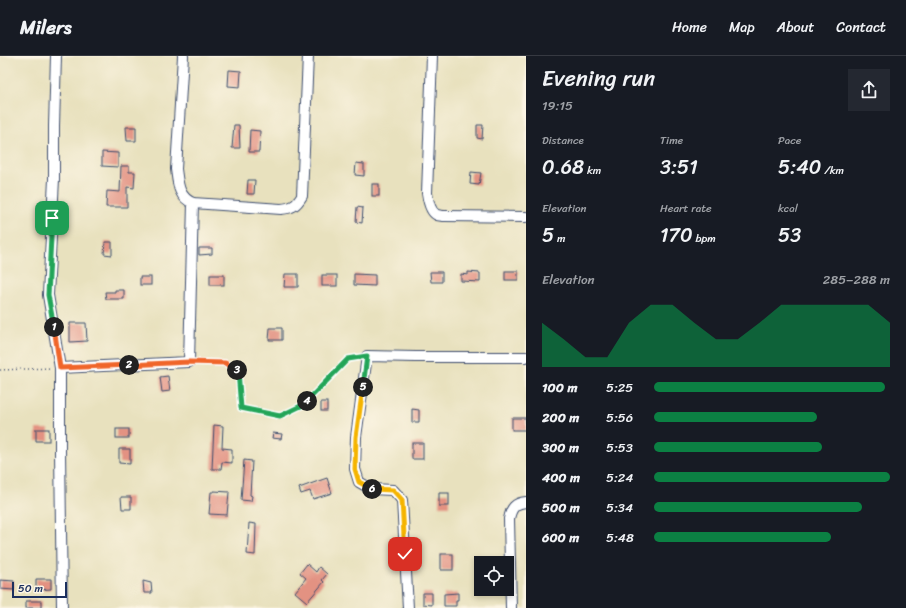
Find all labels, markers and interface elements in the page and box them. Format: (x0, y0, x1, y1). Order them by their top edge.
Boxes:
text: Milers (20, 11, 72, 44)
text: Home (672, 15, 707, 40)
text: Map (729, 15, 755, 40)
text: About (777, 15, 814, 40)
text: Contact (836, 15, 886, 40)
text: Evening run (542, 59, 655, 98)
button: share (848, 69, 890, 111)
text: 19:15 (542, 94, 573, 117)
text: Distance (542, 131, 584, 150)
text: Time (660, 131, 683, 150)
text: Pace (778, 131, 801, 150)
text: 0.68 (542, 150, 584, 185)
text: 3:51 (660, 150, 698, 185)
text: 5:40 (778, 150, 821, 185)
text: km (584, 161, 601, 180)
text: /km (821, 161, 844, 180)
text: Elevation (542, 199, 587, 218)
text: Heart rate (660, 199, 712, 218)
text: kcal (778, 199, 798, 218)
pin (35, 201, 69, 235)
icon: arrive (41, 207, 63, 229)
text: 5 (542, 218, 554, 253)
text: 170 (660, 218, 693, 253)
text: 53 (778, 218, 801, 253)
text: m (554, 229, 566, 248)
text: bpm (693, 229, 716, 248)
text: Elevation (542, 268, 595, 291)
text: 285–288 m (823, 268, 890, 291)
pin: 1 (44, 317, 64, 337)
text: 1 (52, 317, 56, 336)
pin: 2 (119, 355, 139, 375)
text: 2 (126, 355, 132, 374)
pin: 3 (227, 360, 247, 380)
text: 3 (234, 360, 240, 379)
text: 100 m (542, 376, 577, 399)
text: 5:25 (606, 376, 633, 399)
pin: 5 (353, 377, 373, 397)
text: 5 (360, 377, 366, 396)
pin: 4 (297, 391, 317, 411)
text: 4 (304, 391, 310, 410)
text: 200 m (542, 406, 579, 429)
text: 5:56 (606, 406, 633, 429)
text: 300 m (542, 436, 579, 459)
text: 5:53 (606, 436, 633, 459)
text: 400 m (542, 466, 580, 489)
text: 5:24 (606, 466, 634, 489)
pin: 6 (362, 479, 382, 499)
text: 6 (369, 479, 375, 498)
text: 500 m (542, 496, 580, 519)
text: 5:34 (606, 496, 633, 519)
text: 600 m (542, 526, 579, 549)
text: 5:48 (606, 526, 634, 549)
pin (388, 537, 422, 571)
icon: check (394, 543, 416, 565)
map controls (474, 556, 514, 596)
button: locate (474, 556, 514, 596)
text: 50 m (18, 579, 43, 598)
scale bar (12, 580, 67, 599)

